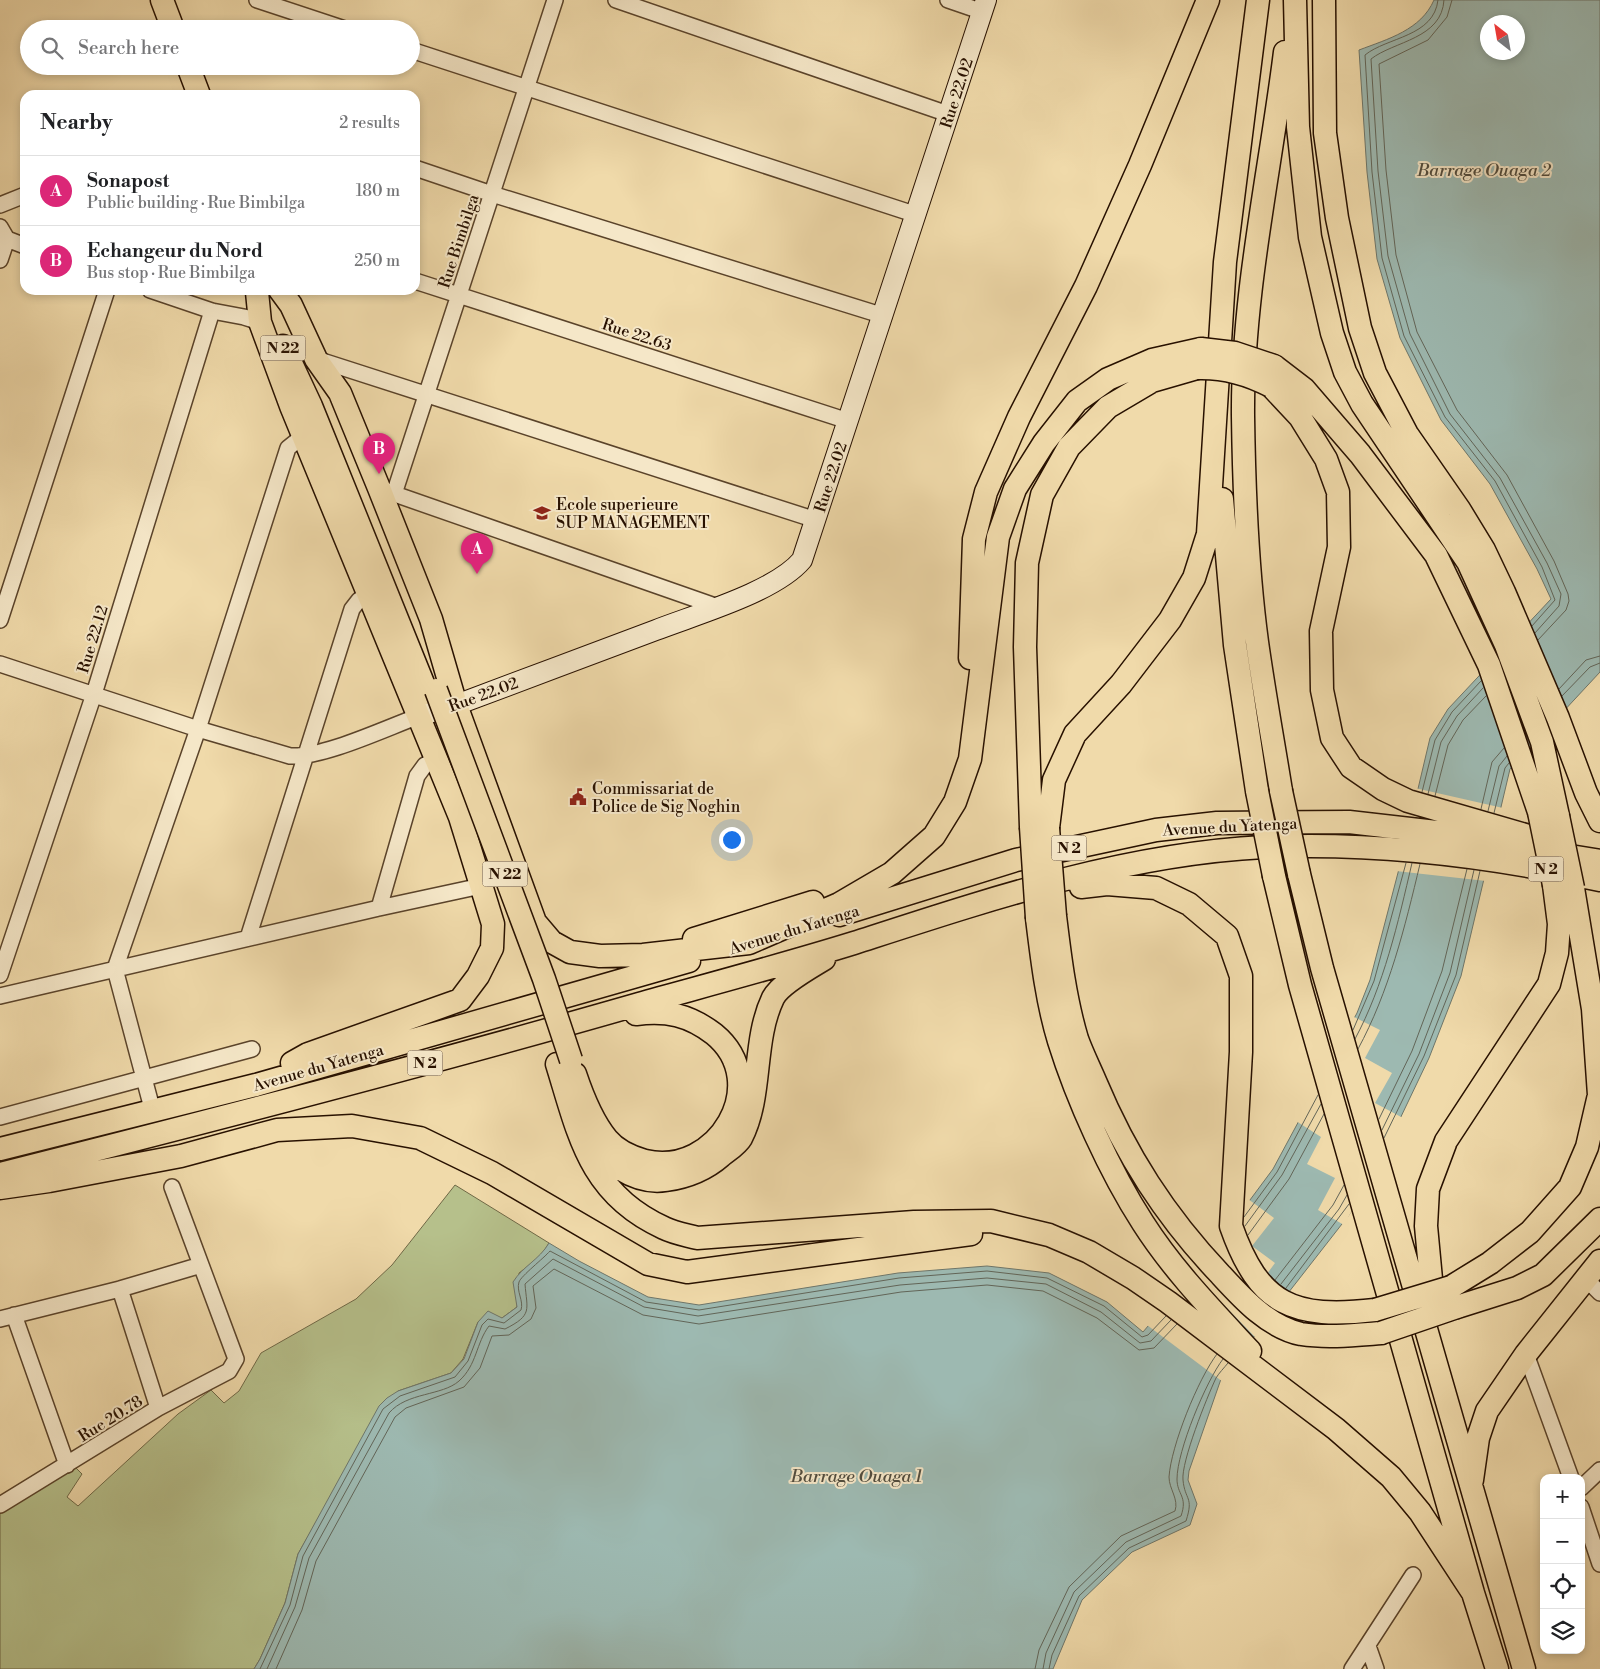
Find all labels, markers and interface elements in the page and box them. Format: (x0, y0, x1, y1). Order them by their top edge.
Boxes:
north arrow (1480, 15, 1525, 60)
search box (20, 20, 420, 75)
icon: search (38, 34, 66, 62)
text: Search here (78, 36, 179, 60)
street label: Rue 22.02 (936, 56, 978, 131)
text: Nearby (40, 110, 113, 136)
text: 2 results (339, 113, 400, 133)
water label: Barrage Ouaga 2 (1416, 159, 1551, 182)
text: Sonapost (87, 169, 169, 193)
text: A (50, 181, 62, 201)
text: 180 m (356, 181, 400, 201)
street label: Rue Bimbilga (434, 191, 484, 291)
text: Public building · Rue Bimbilga (87, 193, 305, 213)
text: Echangeur du Nord (87, 239, 263, 263)
text: B (50, 251, 62, 271)
text: 250 m (354, 251, 400, 271)
text: Bus stop · Rue Bimbilga (87, 263, 255, 283)
street label: Rue 22.63 (599, 314, 674, 356)
road number: N 22 (260, 336, 306, 360)
pin: B (363, 433, 395, 474)
street label: Rue 22.02 (810, 440, 852, 515)
place label: Ecole superieure SUP MANAGEMENT (556, 495, 710, 533)
school or university icon: Ecole superieure SUP MANAGEMENT (532, 503, 552, 523)
pin: A (461, 533, 493, 574)
street label: Rue 22.12 (73, 603, 113, 676)
street label: Rue 22.02 (446, 673, 521, 717)
place label: Commissariat de Police de Sig Noghin (592, 779, 741, 817)
public building icon: Commissariat de Police de Sig Noghin (568, 787, 588, 807)
street label: Avenue du Yatenga (1161, 813, 1299, 841)
your location (719, 827, 745, 853)
road number: N 2 (1052, 836, 1086, 860)
road number: N 2 (1528, 856, 1564, 882)
road number: N 22 (482, 862, 528, 886)
street label: Avenue du Yatenga (726, 900, 863, 960)
street label: Avenue du Yatenga (250, 1040, 387, 1096)
road number: N 2 (408, 1050, 442, 1076)
street label: Rue 20.78 (75, 1391, 147, 1447)
water label: Barrage Ouaga 1 (790, 1465, 922, 1488)
map controls (1540, 1474, 1585, 1654)
button: + (1540, 1474, 1585, 1519)
button: − (1540, 1519, 1585, 1564)
button: locate (1540, 1564, 1585, 1609)
button: layers (1540, 1609, 1585, 1654)

